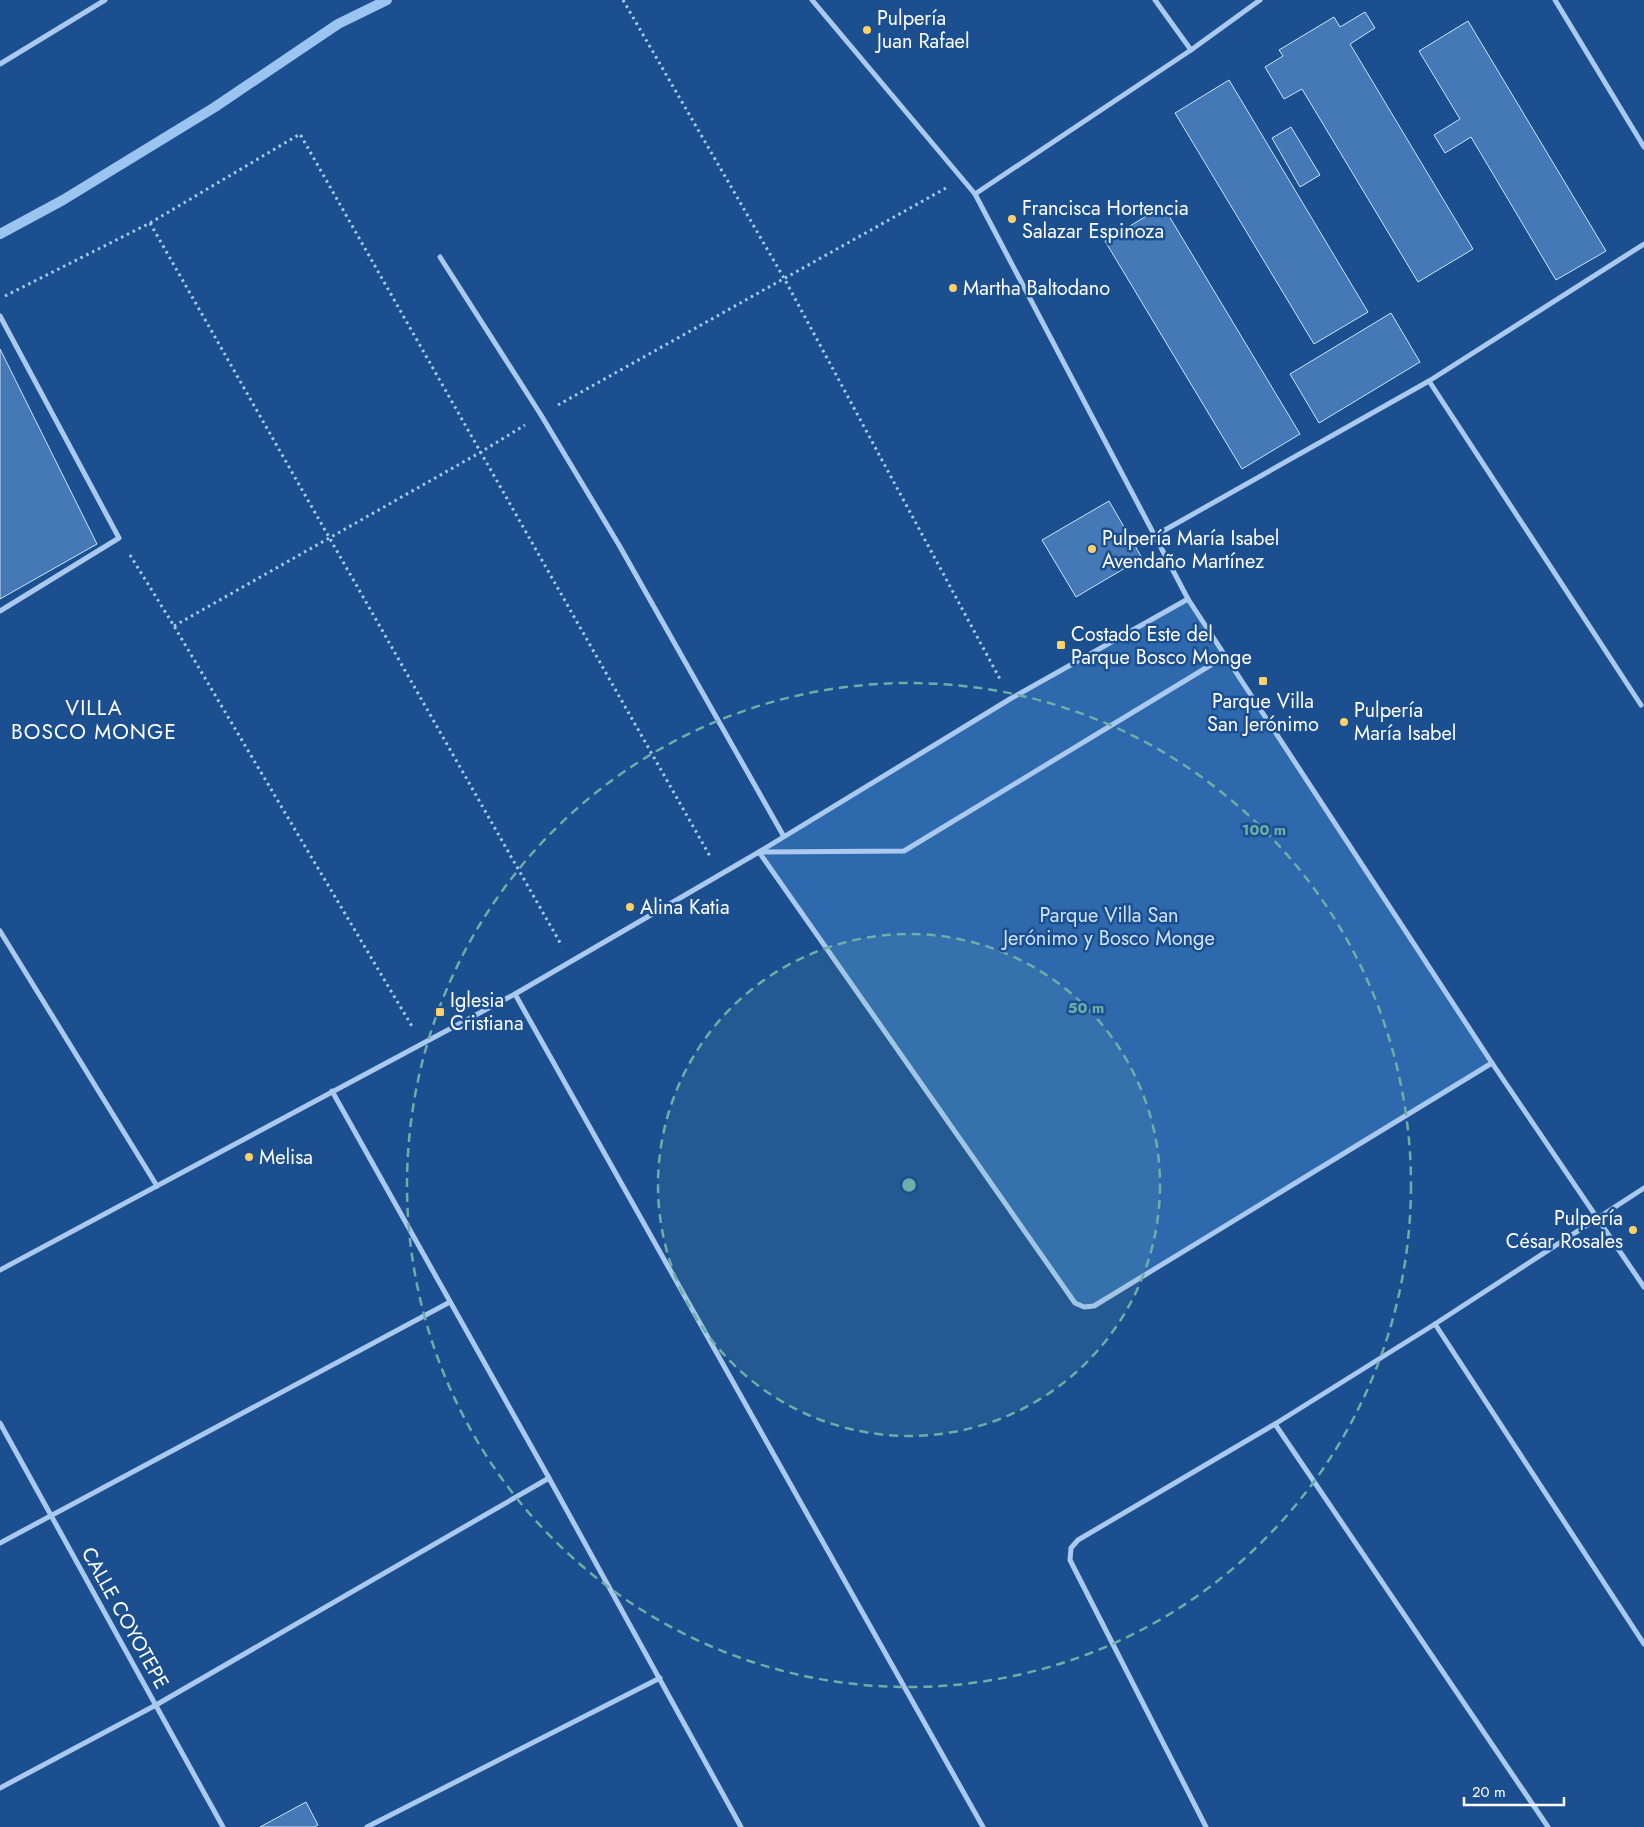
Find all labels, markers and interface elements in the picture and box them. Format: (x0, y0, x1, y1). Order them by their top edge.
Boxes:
place label: Pulpería Juan Rafael (874, 4, 969, 56)
marker: Pulpería Juan Rafael (861, 24, 873, 36)
place label: Francisca Hortencia Salazar Espinoza (1022, 194, 1189, 246)
marker: Francisca Hortencia Salazar Espinoza (1006, 213, 1018, 225)
place label: Martha Baltodano (963, 274, 1110, 303)
marker: Martha Baltodano (947, 282, 959, 294)
place label: Pulpería María Isabel Avendaño Martínez (1102, 524, 1279, 576)
marker: Pulpería María Isabel Avendaño Martínez (1086, 543, 1098, 555)
place label: Costado Este del Parque Bosco Monge (1071, 620, 1252, 672)
marker: Costado Este del Parque Bosco Monge (1055, 639, 1067, 651)
marker: Parque Villa San Jerónimo (1257, 675, 1269, 687)
place label: Parque Villa San Jerónimo (1207, 687, 1319, 739)
district label: VILLA BOSCO MONGE (11, 693, 177, 747)
place label: Pulpería María Isabel (1354, 696, 1456, 748)
marker: Pulpería María Isabel (1338, 716, 1350, 728)
text: 100 m (1242, 819, 1286, 841)
place label: Alina Katia (640, 893, 730, 922)
marker: Alina Katia (624, 901, 636, 913)
park label: Parque Villa San Jerónimo y Bosco Monge (1000, 901, 1215, 953)
place label: Iglesia Cristiana (450, 986, 524, 1038)
text: 50 m (1068, 997, 1104, 1019)
marker: Iglesia Cristiana (434, 1006, 446, 1018)
place label: Melisa (259, 1143, 313, 1172)
marker: Melisa (243, 1151, 255, 1163)
centre of rings (900, 1176, 918, 1194)
place label: Pulpería César Rosales (1506, 1204, 1623, 1256)
marker: Pulpería César Rosales (1627, 1224, 1639, 1236)
street label: CALLE COYOTEPE (74, 1542, 176, 1694)
scale bar (1464, 1774, 1564, 1806)
text: 20 m (1472, 1781, 1506, 1803)

